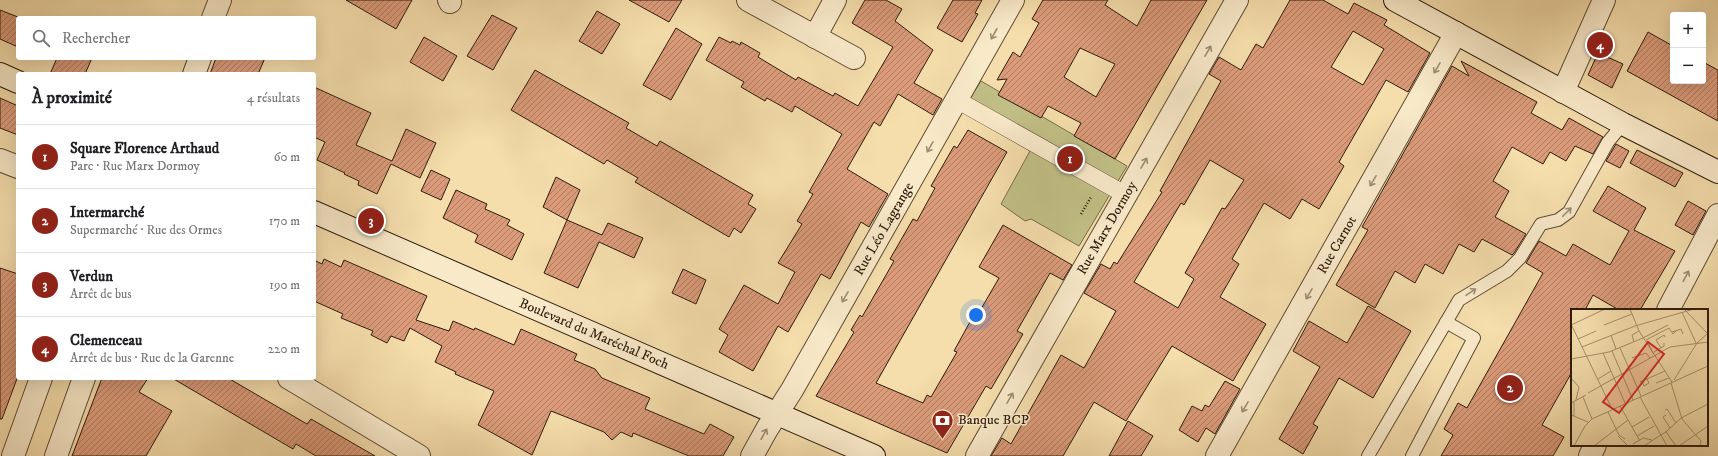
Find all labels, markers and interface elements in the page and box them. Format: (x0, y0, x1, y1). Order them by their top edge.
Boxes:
map controls (1670, 12, 1706, 84)
button: + (1670, 12, 1706, 48)
search box (16, 16, 316, 60)
icon: search (30, 27, 52, 49)
one-way arrow (990, 28, 998, 40)
text: Rechercher (62, 29, 130, 48)
pin: 4 (1587, 30, 1613, 60)
one-way arrow (1205, 45, 1213, 57)
button: − (1670, 48, 1706, 84)
one-way arrow (1433, 62, 1440, 74)
text: À proximité (32, 87, 112, 109)
text: 4 résultats (247, 90, 300, 106)
text: Square Florence Arthaud (70, 139, 219, 158)
one-way arrow (926, 141, 934, 153)
pin: 1 (1057, 144, 1083, 174)
text: 1 (43, 149, 47, 165)
text: 60 m (274, 149, 300, 165)
one-way arrow (1141, 157, 1148, 169)
text: Parc · Rue Marx Dormoy (70, 158, 200, 174)
one-way arrow (1369, 175, 1376, 187)
street label: Rue Marx Dormoy (1073, 178, 1141, 278)
street label: Rue Léo Lagrange (850, 179, 918, 279)
text: Intermarché (70, 203, 144, 222)
pin: 3 (358, 206, 384, 236)
one-way arrow (1562, 207, 1572, 217)
street label: Rue Carnot (1313, 212, 1361, 277)
text: 2 (42, 213, 48, 229)
text: 170 m (269, 213, 300, 229)
text: Supermarché · Rue des Ormes (70, 222, 222, 238)
text: Verdun (70, 267, 113, 286)
one-way arrow (1683, 270, 1690, 282)
text: 3 (43, 277, 47, 293)
text: 190 m (269, 277, 300, 293)
text: Arrêt de bus (70, 286, 132, 302)
one-way arrow (1304, 288, 1312, 300)
one-way arrow (1465, 288, 1477, 296)
one-way arrow (841, 291, 849, 303)
street label: Boulevard du Maréchal Foch (516, 294, 672, 374)
your location (966, 305, 986, 325)
inset map (1571, 309, 1708, 446)
text: Clemenceau (70, 331, 142, 350)
text: 4 (41, 341, 49, 357)
text: 220 m (268, 341, 300, 357)
text: Arrêt de bus · Rue de la Garenne (70, 350, 234, 366)
pin: 2 (1497, 373, 1523, 403)
one-way arrow (1007, 392, 1015, 404)
one-way arrow (1240, 401, 1248, 413)
bank icon: Banque BCP (929, 407, 955, 440)
place label: Banque BCP (958, 411, 1029, 429)
one-way arrow (761, 428, 769, 440)

